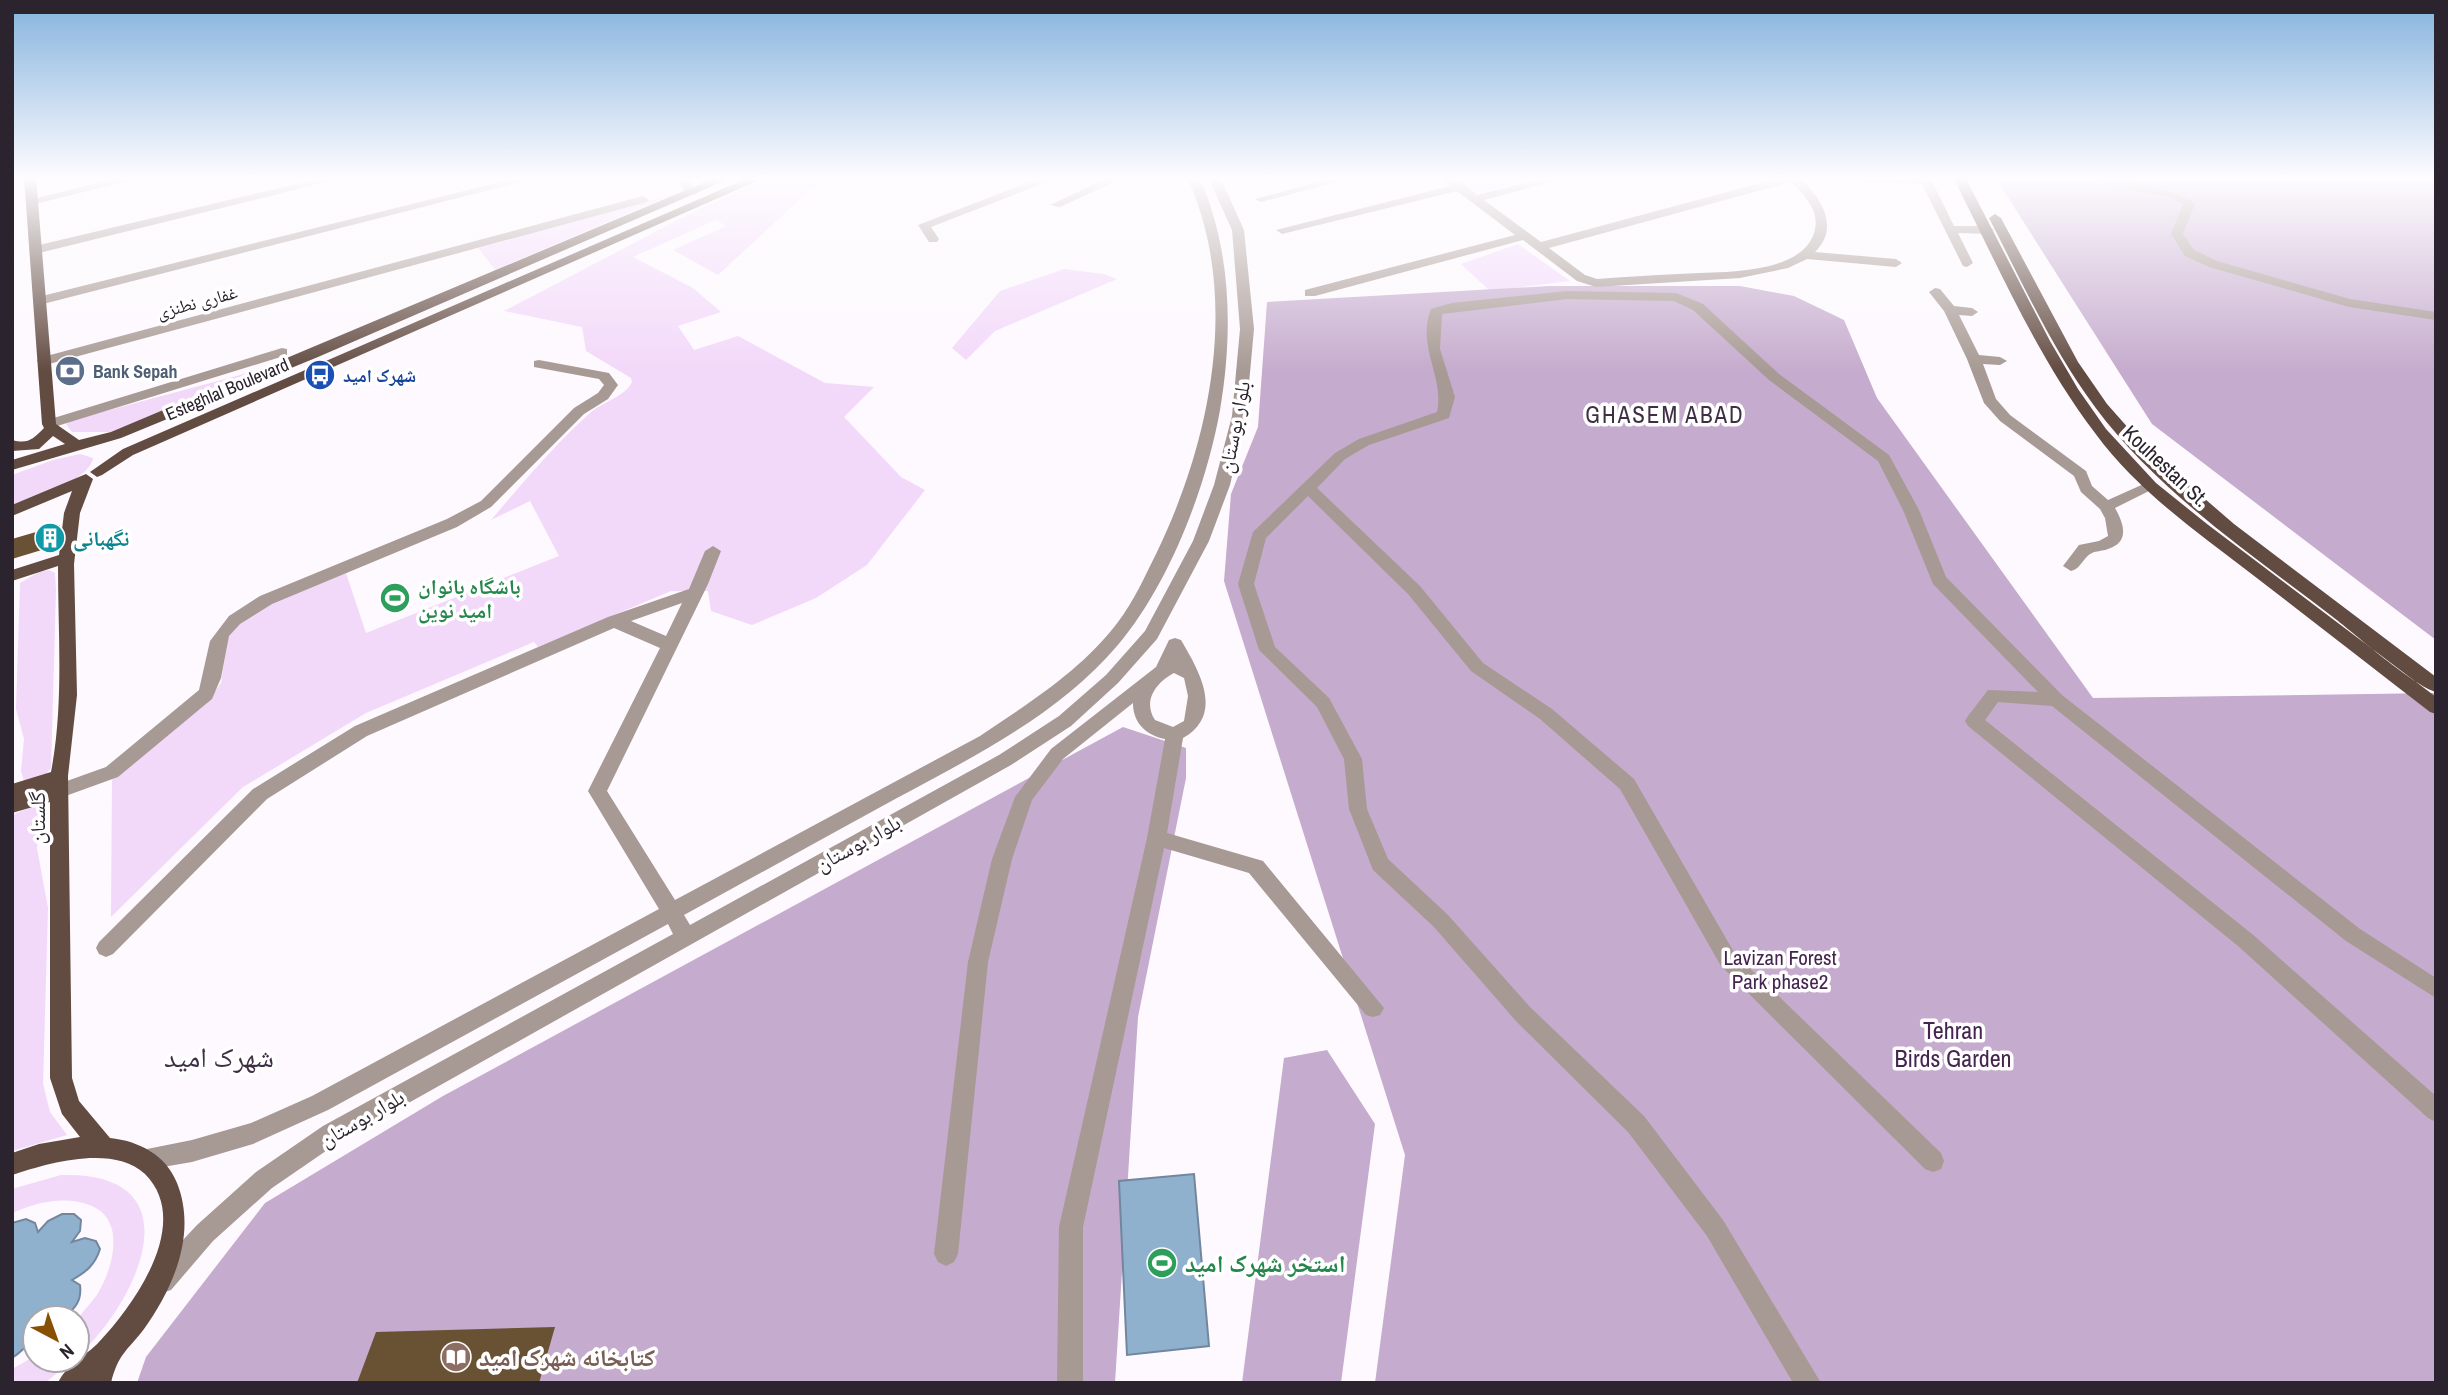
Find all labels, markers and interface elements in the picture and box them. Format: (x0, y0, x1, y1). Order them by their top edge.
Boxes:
street label: غفاری نطنزی (154, 279, 240, 325)
street label: Esteghlal Boulevard (162, 352, 292, 426)
bank icon: Bank Sepah (53, 354, 87, 388)
bus stop icon: شهرک امید (303, 358, 337, 392)
place label: Bank Sepah (93, 359, 178, 384)
place label: شهرک امید (343, 363, 416, 388)
street label: بلوار بوستان (1211, 378, 1257, 476)
district label: GHASEM ABAD (1585, 399, 1745, 430)
street label: Kouhestan St. (2117, 418, 2215, 514)
building icon: نگهبانی (33, 521, 67, 555)
place label: نگهبانی (73, 524, 129, 553)
place label: باشگاه بانوان امید نوین (418, 572, 521, 625)
sports icon: باشگاه بانوان امید نوین (378, 581, 412, 615)
street label: گلستان (23, 791, 52, 844)
street label: بلوار بوستان (810, 808, 906, 878)
park label: Lavizan Forest Park phase2 (1723, 943, 1837, 996)
park label: Tehran Birds Garden (1894, 1014, 2012, 1074)
district label: شهرک امید (164, 1038, 274, 1076)
street label: بلوار بوستان (314, 1082, 410, 1154)
sports icon: استخر شهرک امید (1145, 1246, 1179, 1280)
place label: استخر شهرک امید (1185, 1247, 1346, 1279)
north arrow (21, 1304, 91, 1374)
text: N (54, 1338, 80, 1365)
library icon: کتابخانه شهرک امید (439, 1340, 473, 1374)
place label: کتابخانه شهرک امید (479, 1341, 656, 1373)

